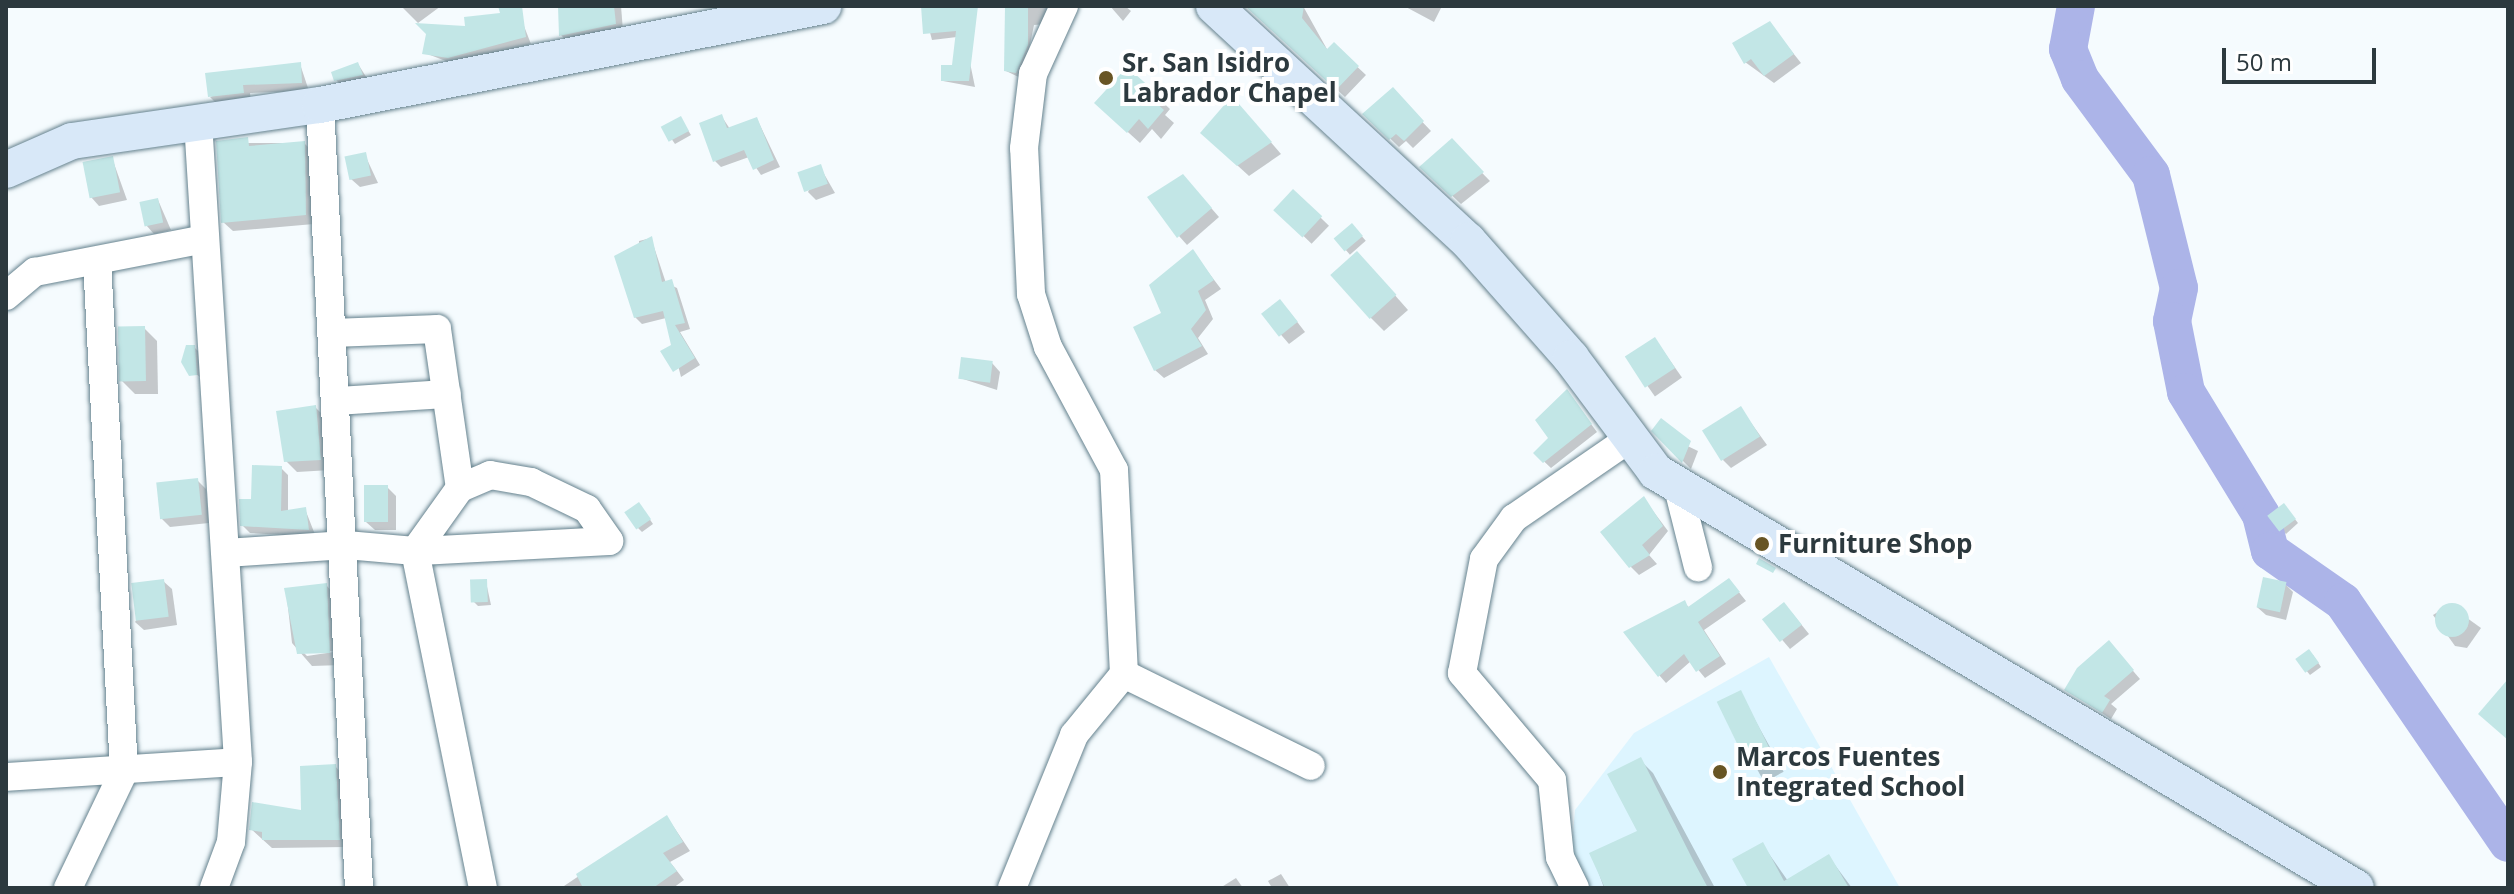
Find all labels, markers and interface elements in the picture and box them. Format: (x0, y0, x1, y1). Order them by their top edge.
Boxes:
scale bar (2226, 32, 2380, 82)
text: 50 m (2236, 45, 2292, 78)
place label: Sr. San Isidro Labrador Chapel (1122, 47, 1337, 108)
marker: Sr. San Isidro Labrador Chapel (1097, 69, 1115, 87)
place label: Furniture Shop (1778, 528, 1972, 560)
marker: Furniture Shop (1753, 535, 1771, 553)
place label: Marcos Fuentes Integrated School (1736, 741, 1965, 802)
marker: Marcos Fuentes Integrated School (1711, 763, 1729, 781)

